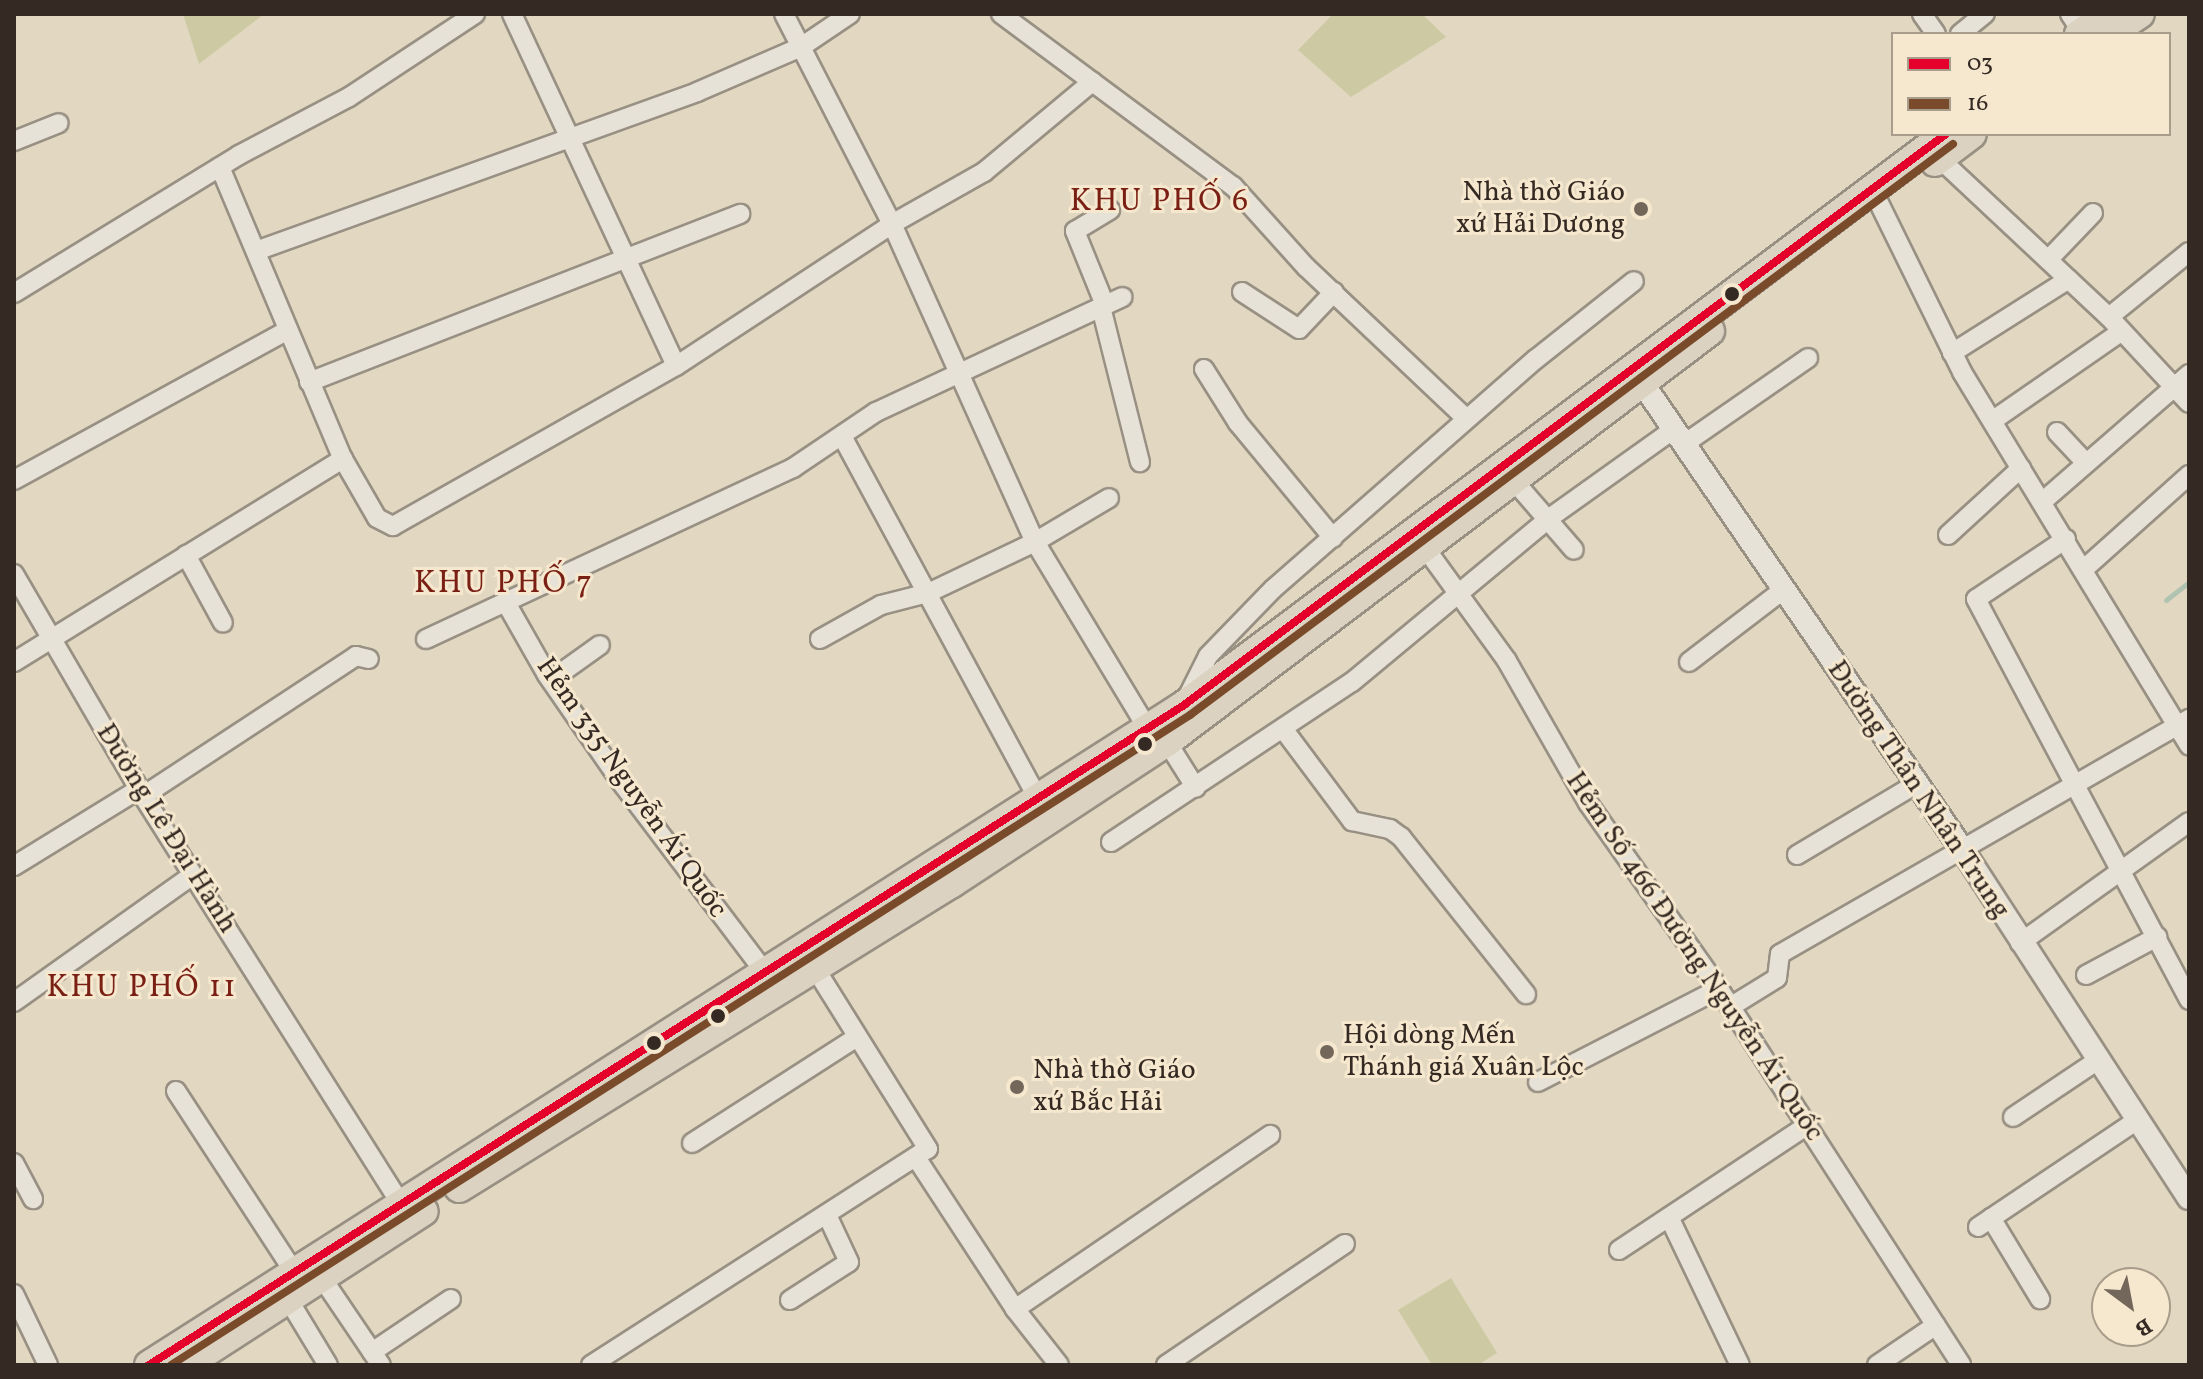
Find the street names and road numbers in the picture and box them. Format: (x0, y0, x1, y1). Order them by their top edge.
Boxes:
street label: Hẻm 335 Nguyễn Ái Quốc (528, 651, 734, 925)
street label: Đường Thân Nhân Trung (1819, 654, 2017, 926)
street label: Đường Lê Đại Hành (88, 718, 244, 940)
street label: Hẻm Số 466 Đường Nguyễn Ái Quốc (1558, 766, 1830, 1148)

